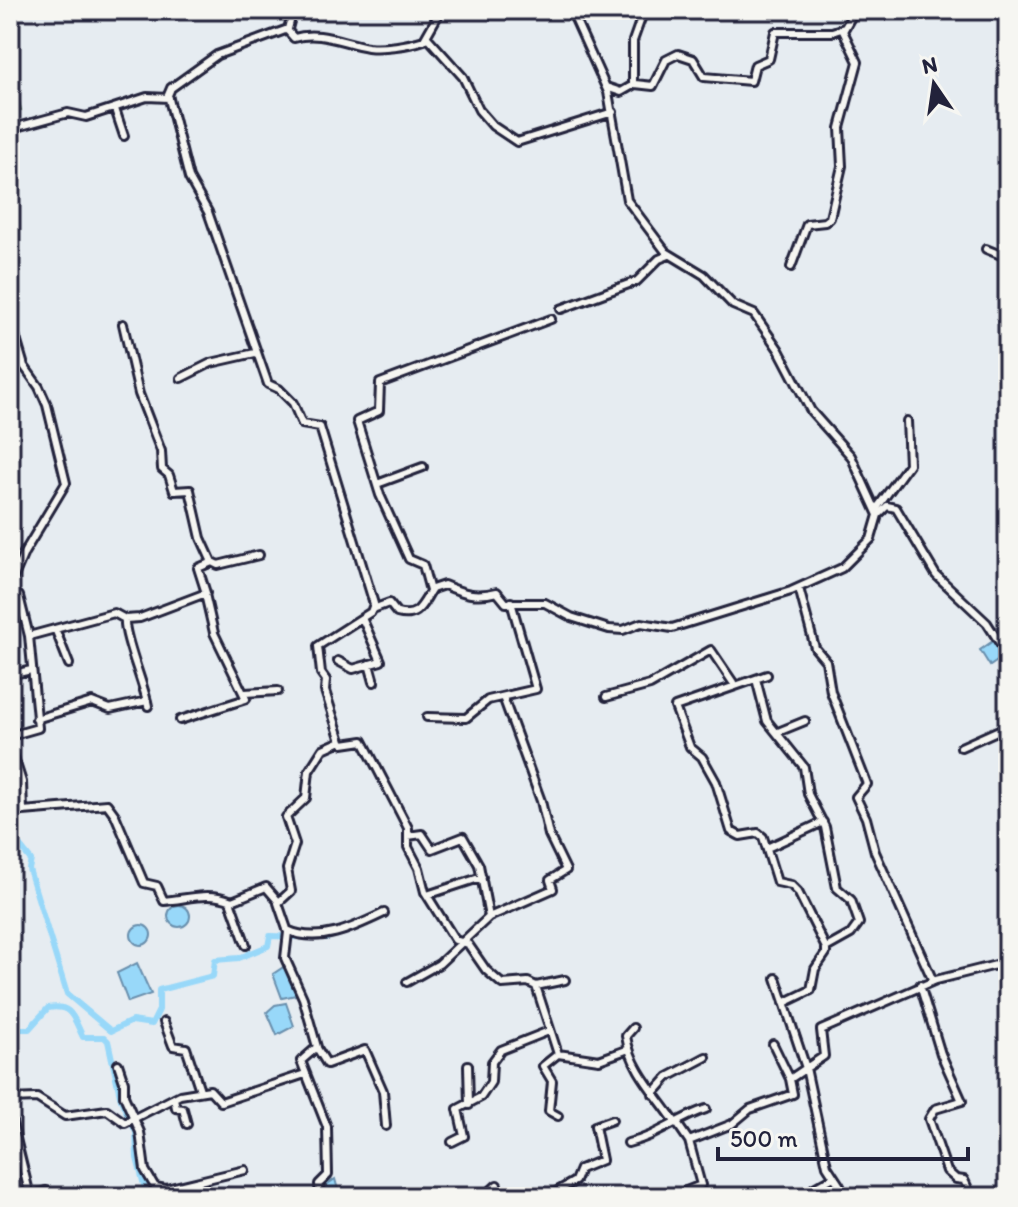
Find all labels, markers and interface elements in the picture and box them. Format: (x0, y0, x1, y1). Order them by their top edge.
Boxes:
north arrow (894, 44, 974, 124)
text: N (919, 50, 940, 80)
scale bar (718, 1111, 968, 1161)
text: 500 m (730, 1124, 798, 1153)

